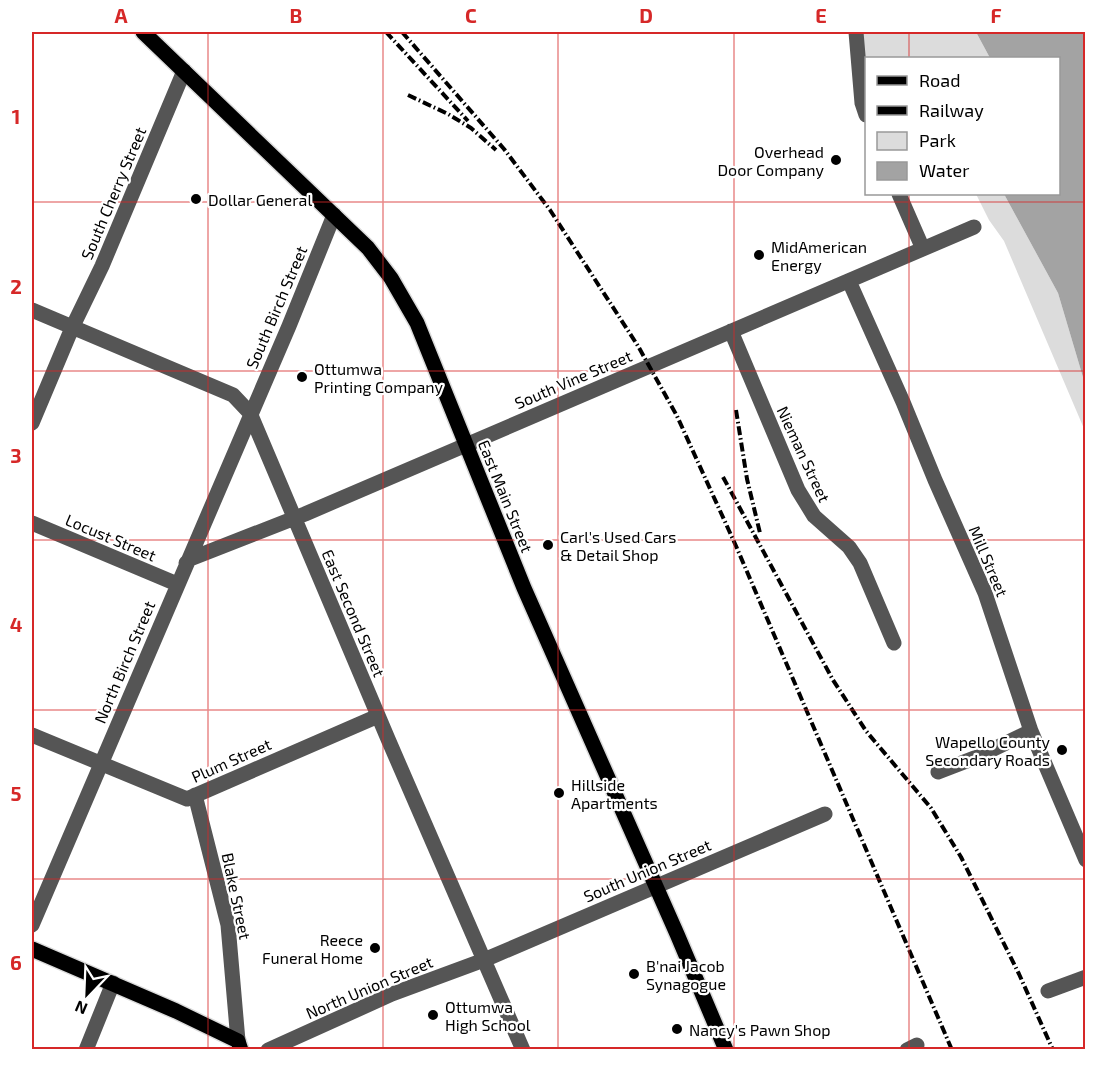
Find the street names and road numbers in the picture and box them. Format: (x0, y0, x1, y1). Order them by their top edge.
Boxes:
street label: South Cherry Street (76, 124, 150, 262)
street label: South Birch Street (242, 243, 310, 371)
street label: South Vine Street (512, 346, 634, 412)
street label: Nieman Street (773, 403, 835, 505)
street label: East Main Street (475, 437, 537, 555)
street label: Locust Street (63, 509, 159, 565)
street label: Mill Street (966, 523, 1012, 599)
street label: East Second Street (319, 547, 389, 679)
street label: North Birch Street (90, 598, 158, 726)
street label: Plum Street (188, 734, 274, 786)
street label: South Union Street (580, 835, 714, 905)
street label: Blake Street (219, 851, 255, 941)
street label: North Union Street (303, 952, 435, 1022)

